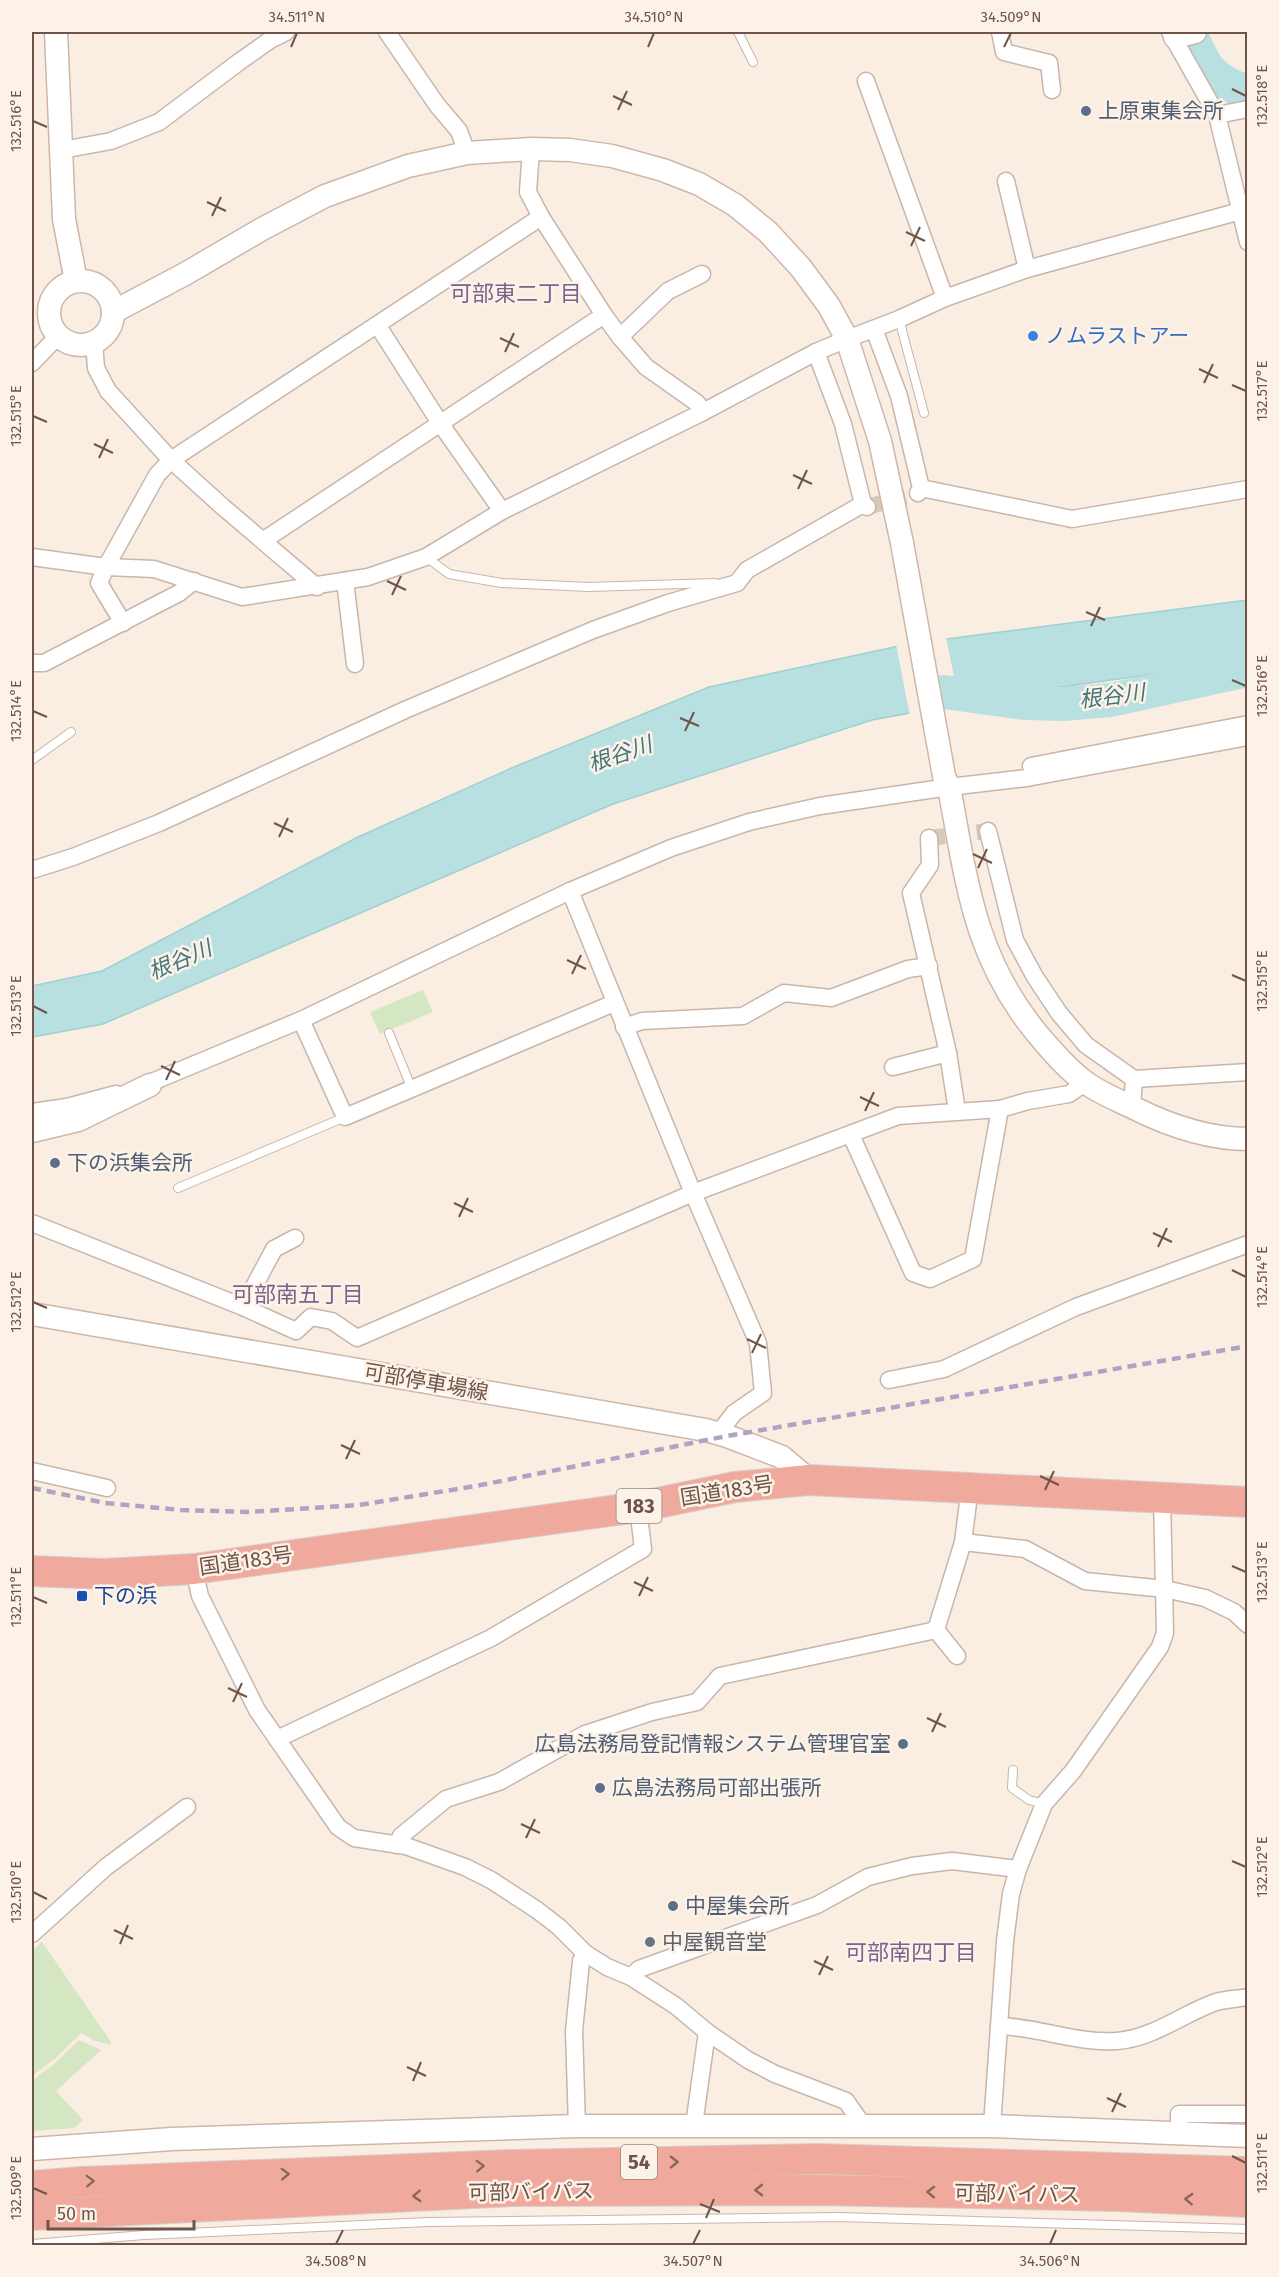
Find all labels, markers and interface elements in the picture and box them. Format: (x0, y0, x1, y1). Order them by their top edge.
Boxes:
text: 34.511°N (269, 8, 325, 26)
text: 34.510°N (625, 8, 683, 26)
text: 34.509°N (981, 8, 1041, 26)
text: 132.518°E (1253, 65, 1271, 127)
text: 132.516°E (7, 90, 25, 152)
place label: 上原東集会所 (1098, 98, 1224, 124)
marker: 上原東集会所 (1079, 104, 1093, 118)
district label: 可部東二丁目 (450, 280, 582, 307)
place label: ノムラストアー (1045, 323, 1189, 349)
marker: ノムラストアー (1026, 329, 1040, 343)
text: 132.517°E (1253, 361, 1271, 421)
text: 132.515°E (7, 385, 25, 447)
text: 132.516°E (1253, 655, 1271, 717)
water label: 根谷川 (1078, 678, 1148, 713)
text: 132.514°E (7, 680, 25, 742)
water label: 根谷川 (584, 730, 657, 778)
water label: 根谷川 (144, 934, 217, 985)
text: 132.515°E (1253, 950, 1271, 1012)
text: 132.513°E (7, 975, 25, 1037)
place label: 下の浜集会所 (67, 1150, 193, 1176)
marker: 下の浜集会所 (48, 1156, 62, 1170)
text: 132.514°E (1253, 1246, 1271, 1308)
text: 132.512°E (7, 1271, 25, 1333)
district label: 可部南五丁目 (232, 1281, 364, 1308)
street label: 可部停車場線 (362, 1358, 490, 1406)
street label: 国道183号 (678, 1471, 776, 1511)
road number: 183 (616, 1489, 662, 1523)
text: 132.513°E (1253, 1541, 1271, 1603)
street label: 国道183号 (198, 1542, 294, 1580)
text: 132.511°E (7, 1567, 25, 1627)
place label: 下の浜 (94, 1583, 157, 1609)
marker: 下の浜 (75, 1589, 89, 1603)
place label: 広島法務局登記情報システム管理官室 (535, 1731, 891, 1757)
marker: 広島法務局登記情報システム管理官室 (896, 1737, 910, 1751)
place label: 広島法務局可部出張所 (612, 1775, 822, 1801)
marker: 広島法務局可部出張所 (593, 1781, 607, 1795)
text: 132.512°E (1253, 1836, 1271, 1898)
text: 132.510°E (7, 1861, 25, 1923)
place label: 中屋集会所 (685, 1893, 790, 1919)
marker: 中屋集会所 (666, 1899, 680, 1913)
place label: 中屋観音堂 (662, 1929, 767, 1955)
marker: 中屋観音堂 (643, 1935, 657, 1949)
district label: 可部南四丁目 (845, 1939, 977, 1966)
text: 132.511°E (1253, 2133, 1271, 2193)
road number: 54 (621, 2145, 657, 2179)
one-way arrow (670, 2155, 679, 2168)
text: 132.509°E (7, 2156, 25, 2220)
one-way arrow (475, 2160, 484, 2173)
one-way arrow (280, 2167, 289, 2180)
one-way arrow (85, 2175, 94, 2188)
street label: 可部バイパス (468, 2178, 594, 2206)
street label: 可部バイパス (954, 2180, 1080, 2208)
one-way arrow (754, 2184, 763, 2196)
one-way arrow (927, 2186, 936, 2198)
one-way arrow (413, 2189, 422, 2202)
scale bar (48, 2193, 194, 2231)
one-way arrow (1185, 2193, 1194, 2206)
text: 50 m (57, 2203, 96, 2225)
text: 34.508°N (305, 2252, 367, 2270)
text: 34.507°N (663, 2252, 723, 2270)
text: 34.506°N (1020, 2252, 1080, 2270)

